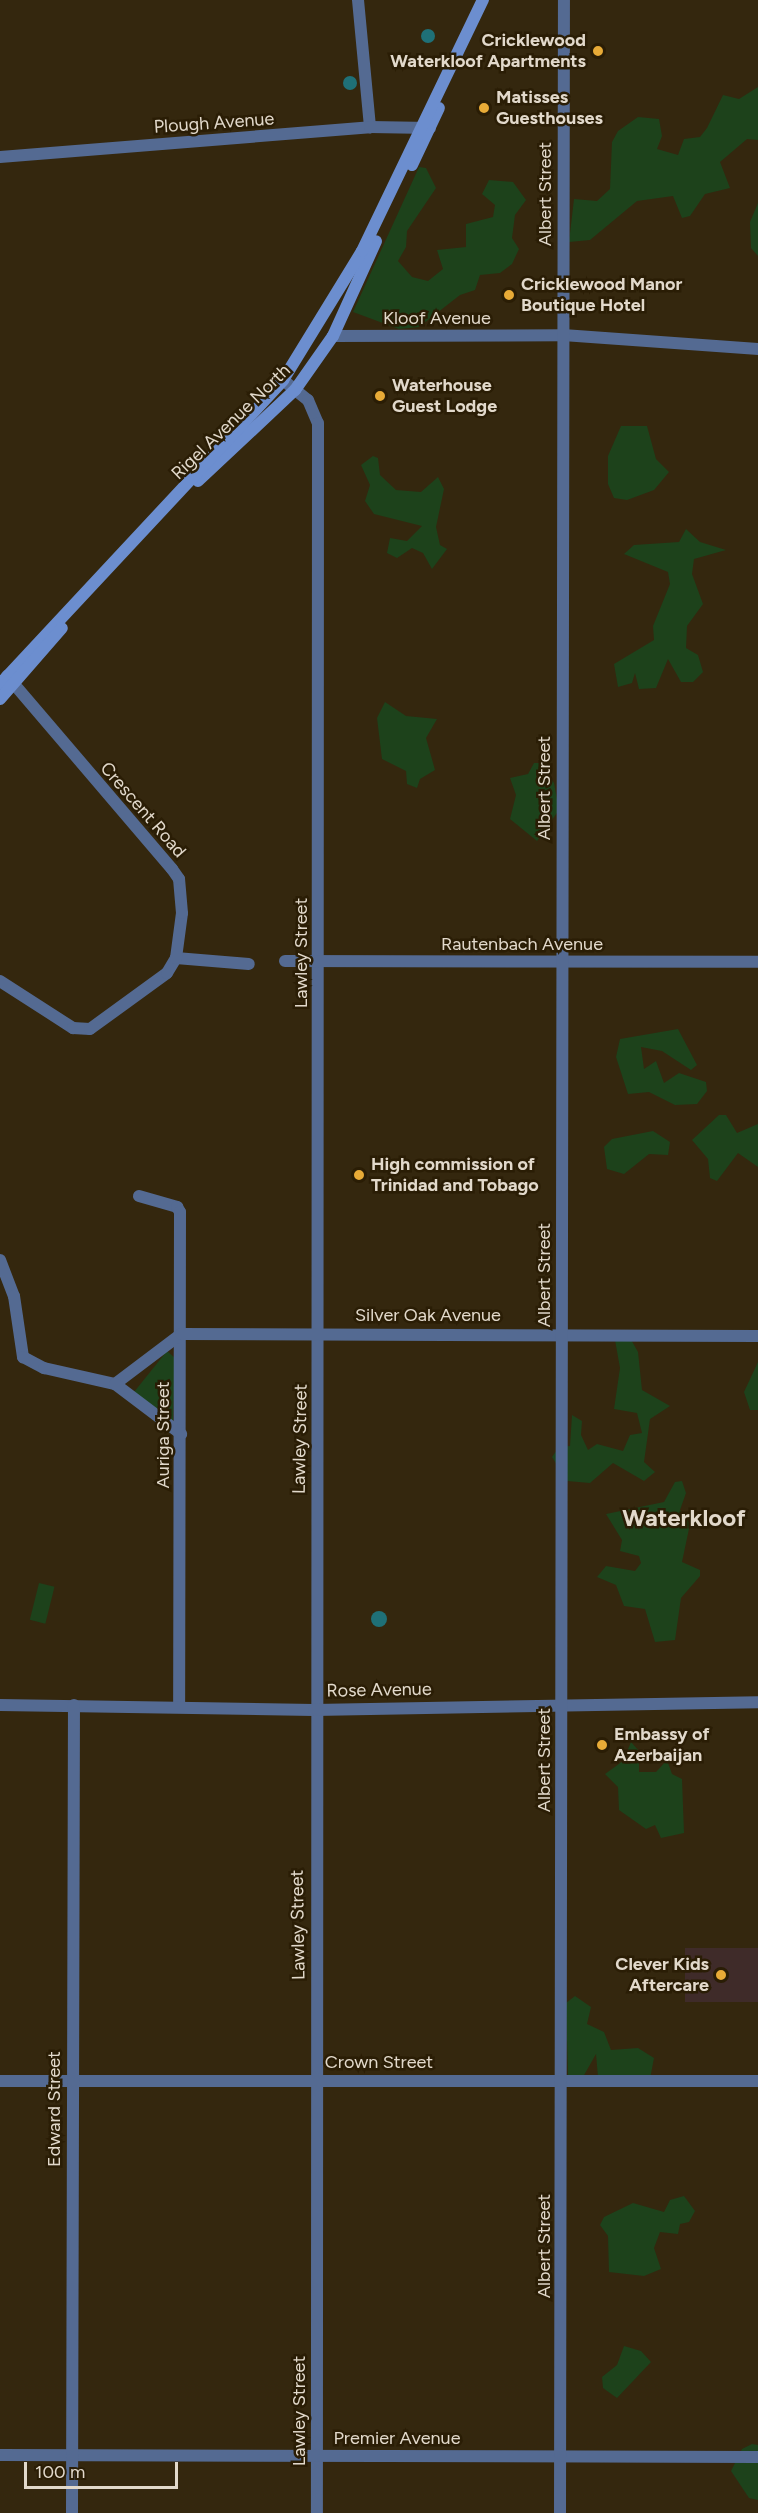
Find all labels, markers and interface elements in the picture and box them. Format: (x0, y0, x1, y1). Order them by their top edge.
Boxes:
place label: Cricklewood Waterkloof Apartments (390, 30, 586, 72)
marker: Cricklewood Waterkloof Apartments (591, 44, 605, 58)
place label: Matisses Guesthouses (496, 87, 603, 130)
marker: Matisses Guesthouses (477, 101, 491, 115)
street label: Plough Avenue (153, 108, 275, 138)
street label: Albert Street (534, 142, 556, 246)
place label: Cricklewood Manor Boutique Hotel (521, 274, 682, 316)
marker: Cricklewood Manor Boutique Hotel (502, 288, 516, 302)
street label: Kloof Avenue (383, 307, 491, 329)
street label: Rigel Avenue North (167, 360, 295, 484)
place label: Waterhouse Guest Lodge (392, 375, 497, 418)
marker: Waterhouse Guest Lodge (373, 389, 387, 403)
street label: Albert Street (533, 736, 555, 840)
street label: Crescent Road (96, 758, 190, 862)
street label: Lawley Street (290, 898, 312, 1008)
street label: Rautenbach Avenue (441, 933, 603, 955)
place label: High commission of Trinidad and Tobago (371, 1154, 539, 1196)
marker: High commission of Trinidad and Tobago (352, 1168, 366, 1182)
street label: Albert Street (533, 1223, 555, 1327)
street label: Silver Oak Avenue (355, 1304, 501, 1326)
street label: Auriga Street (152, 1381, 174, 1489)
street label: Lawley Street (288, 1384, 312, 1494)
district label: Waterkloof (622, 1504, 746, 1532)
street label: Rose Avenue (326, 1678, 432, 1702)
street label: Albert Street (533, 1708, 555, 1812)
place label: Embassy of Azerbaijan (614, 1724, 710, 1766)
marker: Embassy of Azerbaijan (595, 1738, 609, 1752)
street label: Lawley Street (286, 1870, 310, 1980)
place label: Clever Kids Aftercare (615, 1954, 709, 1996)
marker: Clever Kids Aftercare (714, 1968, 728, 1982)
street label: Edward Street (43, 2051, 65, 2167)
street label: Crown Street (325, 2051, 433, 2073)
street label: Albert Street (533, 2194, 555, 2298)
street label: Lawley Street (288, 2356, 310, 2466)
street label: Premier Avenue (334, 2427, 460, 2449)
scale bar (27, 2450, 182, 2488)
text: 100 m (35, 2461, 85, 2483)

